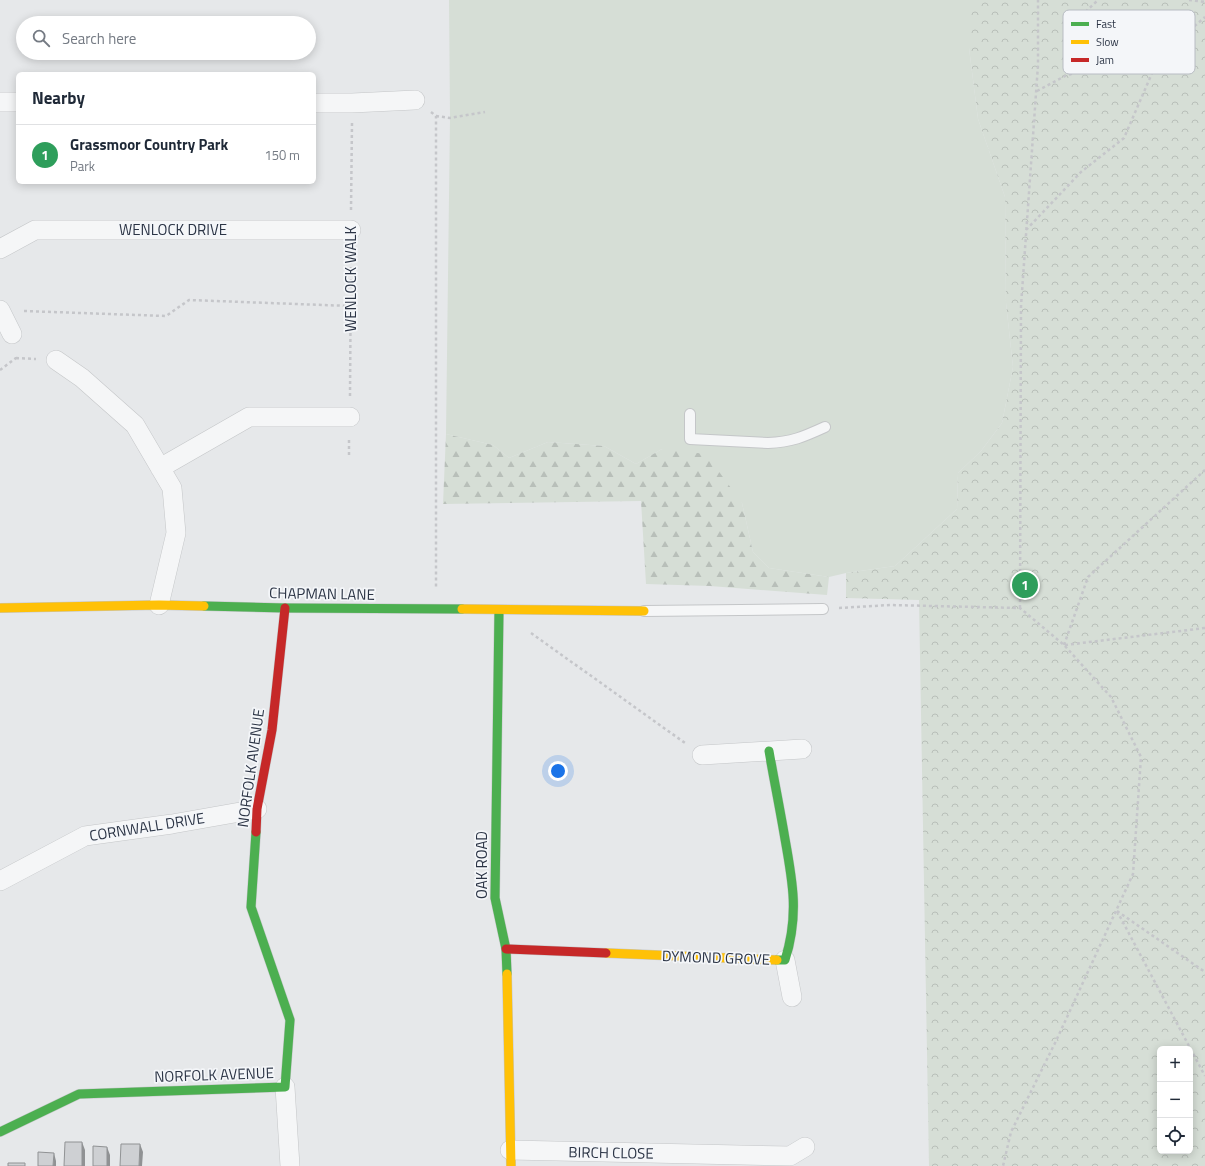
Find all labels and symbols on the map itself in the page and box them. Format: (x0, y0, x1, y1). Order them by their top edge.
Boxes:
legend (1063, 10, 1195, 74)
text: Fast (1096, 16, 1116, 32)
text: Slow (1096, 34, 1119, 50)
text: Jam (1096, 52, 1114, 68)
street label: WENLOCK DRIVE (119, 218, 227, 241)
street label: WENLOCK WALK (339, 225, 362, 332)
pin: 1 (1012, 570, 1038, 600)
street label: CHAPMAN LANE (269, 581, 375, 606)
street label: NORFOLK AVENUE (231, 707, 270, 829)
your location (548, 761, 568, 781)
street label: CORNWALL DRIVE (88, 806, 206, 847)
street label: OAK ROAD (470, 831, 493, 899)
street label: DYMOND GROVE (662, 944, 770, 971)
street label: NORFOLK AVENUE (154, 1061, 274, 1088)
street label: BIRCH CLOSE (568, 1140, 654, 1165)

